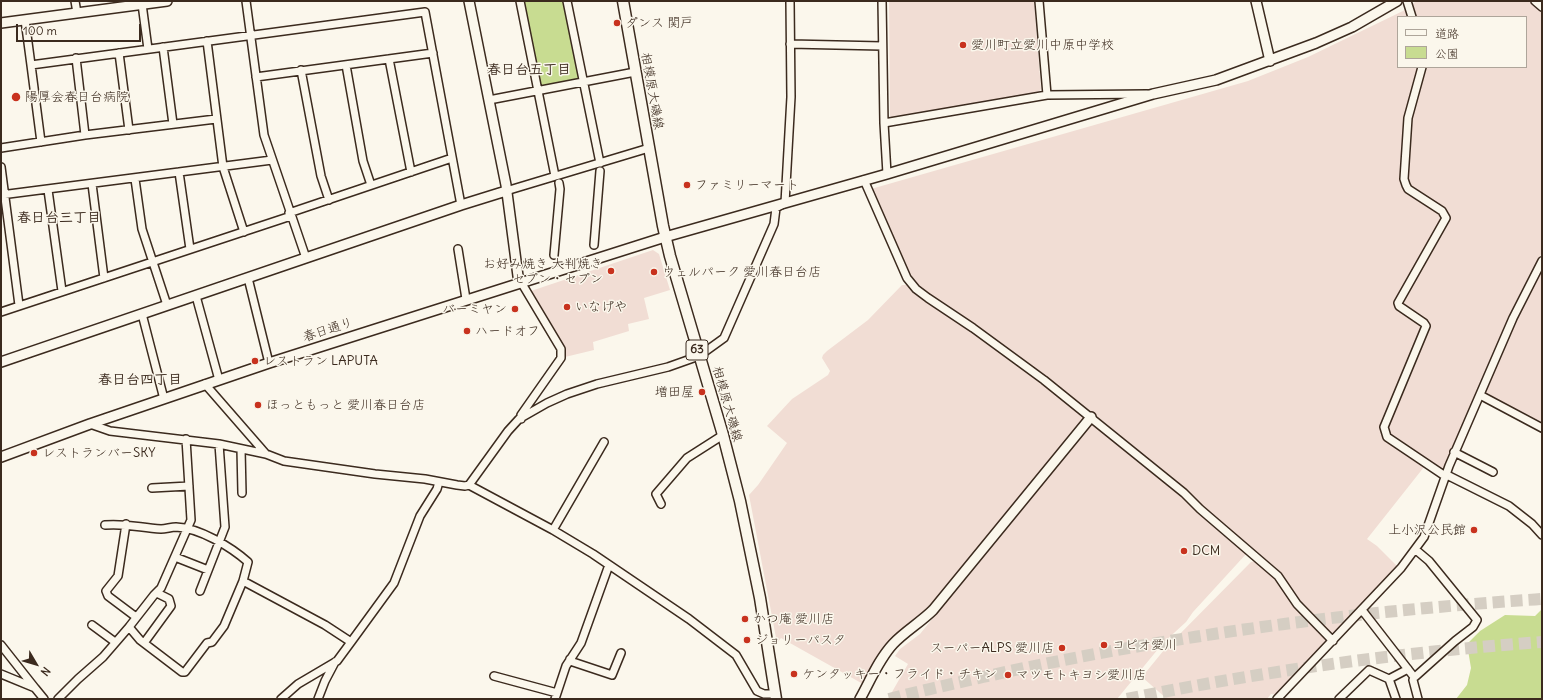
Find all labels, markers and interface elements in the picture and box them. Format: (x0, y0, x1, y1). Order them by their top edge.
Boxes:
place label: ダンス 関戸 (625, 15, 693, 31)
scale bar (18, 16, 143, 42)
legend (1397, 16, 1527, 68)
marker: ダンス 関戸 (612, 18, 622, 28)
text: 100 m (23, 23, 57, 38)
text: 道路 (1435, 26, 1459, 41)
place label: 愛川町立愛川中原中学校 (971, 37, 1114, 53)
marker: 愛川町立愛川中原中学校 (958, 40, 968, 50)
text: 公園 (1435, 46, 1459, 61)
street label: 相模原大磯線 (638, 51, 666, 131)
district label: 春日台五丁目 (487, 62, 571, 78)
place label: 陽厚会春日台病院 (25, 89, 129, 105)
marker: 陽厚会春日台病院 (10, 91, 22, 103)
place label: ファミリーマート (695, 177, 799, 193)
marker: ファミリーマート (682, 180, 692, 190)
district label: 春日台三丁目 (17, 210, 101, 226)
place label: お好み焼き 大判焼き セブン・セブン (483, 256, 603, 287)
place label: ウェルパーク 愛川春日台店 (662, 264, 821, 280)
marker: お好み焼き 大判焼き セブン・セブン (606, 266, 616, 276)
marker: ウェルパーク 愛川春日台店 (649, 267, 659, 277)
place label: いなげや (575, 299, 627, 315)
place label: バーミヤン (442, 301, 507, 317)
marker: いなげや (562, 302, 572, 312)
marker: バーミヤン (510, 304, 520, 314)
street label: 春日通り (301, 315, 355, 345)
place label: ハードオフ (475, 323, 540, 339)
marker: ハードオフ (462, 326, 472, 336)
road number: 63 (686, 340, 708, 360)
place label: レストラン LAPUTA (263, 353, 378, 369)
marker: レストラン LAPUTA (250, 356, 260, 366)
street label: 相模原大磯線 (709, 364, 745, 444)
district label: 春日台四丁目 (98, 372, 182, 388)
place label: 増田屋 (655, 384, 694, 400)
marker: 増田屋 (697, 387, 707, 397)
place label: ほっともっと 愛川春日台店 (266, 397, 425, 413)
marker: ほっともっと 愛川春日台店 (253, 400, 263, 410)
place label: レストランバーSKY (42, 445, 155, 461)
marker: レストランバーSKY (29, 448, 39, 458)
place label: 上小沢公民館 (1388, 522, 1466, 538)
marker: 上小沢公民館 (1469, 525, 1479, 535)
place label: DCM (1192, 543, 1220, 559)
marker: DCM (1179, 546, 1189, 556)
place label: かつ庵 愛川店 (753, 611, 834, 627)
marker: かつ庵 愛川店 (740, 614, 750, 624)
place label: ジョリーパスタ (755, 632, 846, 648)
marker: ジョリーパスタ (742, 635, 752, 645)
place label: コピオ愛川 (1112, 637, 1177, 653)
place label: スーパーALPS 愛川店 (930, 640, 1054, 656)
marker: コピオ愛川 (1099, 640, 1109, 650)
marker: スーパーALPS 愛川店 (1057, 643, 1067, 653)
north arrow (16, 644, 56, 684)
text: N (38, 664, 53, 679)
place label: ケンタッキー・フライド・チキン (802, 666, 997, 682)
place label: マツモトキヨシ愛川店 (1016, 667, 1146, 683)
marker: ケンタッキー・フライド・チキン (789, 669, 799, 679)
marker: マツモトキヨシ愛川店 (1003, 670, 1013, 680)

